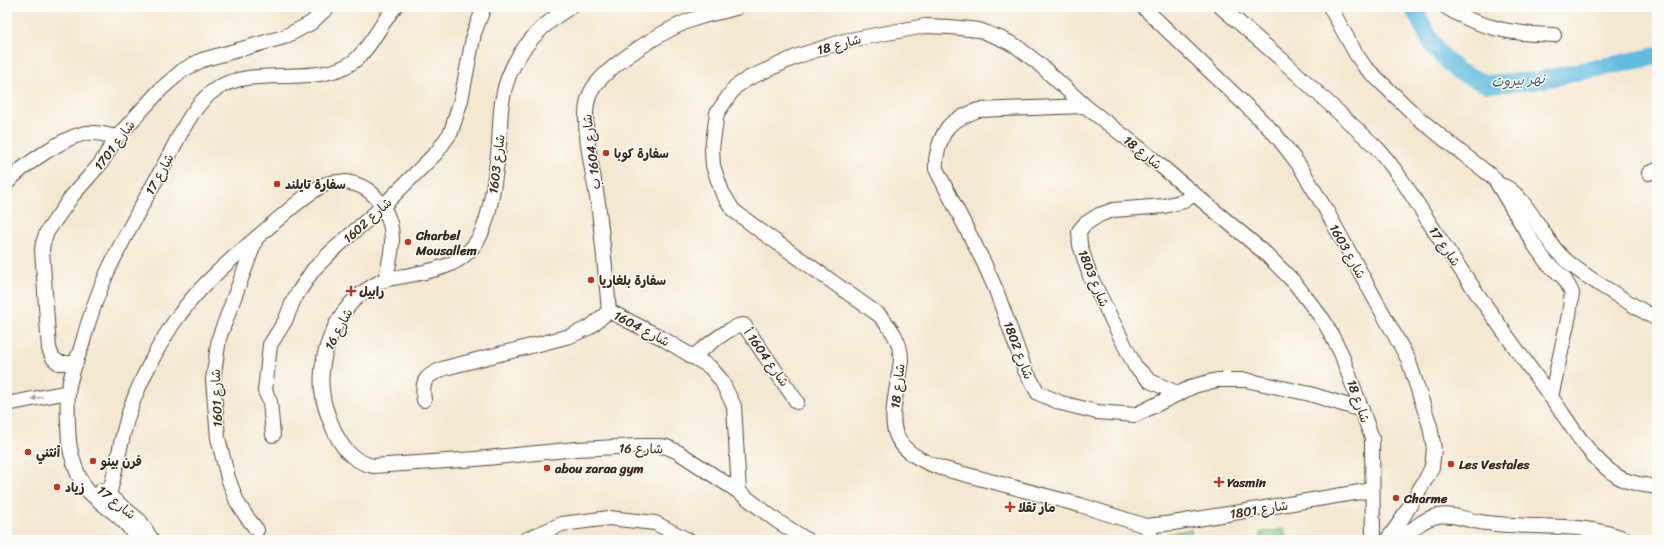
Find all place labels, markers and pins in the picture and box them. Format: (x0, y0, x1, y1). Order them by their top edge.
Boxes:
place label: سفارة كوبا (614, 142, 669, 165)
marker: سفارة كوبا (601, 148, 611, 158)
place label: سفارة تايلند (285, 173, 346, 196)
marker: سفارة تايلند (272, 179, 282, 189)
place label: Charbel Mousallem (415, 224, 477, 262)
marker: Charbel Mousallem (403, 237, 413, 247)
place label: سفارة بلغاريا (599, 269, 666, 292)
marker: سفارة بلغاريا (586, 275, 596, 285)
place label: رابيل (359, 280, 384, 303)
marker: رابيل (346, 286, 356, 296)
place label: أنثني (36, 441, 61, 465)
marker: أنثني (23, 447, 33, 457)
place label: فرن بينو (100, 450, 142, 473)
place label: Les Vestales (1459, 453, 1531, 476)
marker: فرن بينو (88, 456, 98, 466)
place label: abou zaraa gym (554, 457, 643, 480)
marker: Les Vestales (1446, 459, 1456, 469)
marker: abou zaraa gym (542, 463, 552, 473)
place label: Yasmin (1227, 471, 1267, 494)
place label: زياد (65, 476, 85, 499)
marker: Yasmin (1214, 477, 1224, 487)
marker: زياد (52, 482, 62, 492)
place label: Charme (1403, 487, 1448, 510)
marker: Charme (1391, 493, 1401, 503)
place label: مار تقلا (1018, 496, 1056, 519)
marker: مار تقلا (1005, 502, 1015, 512)

